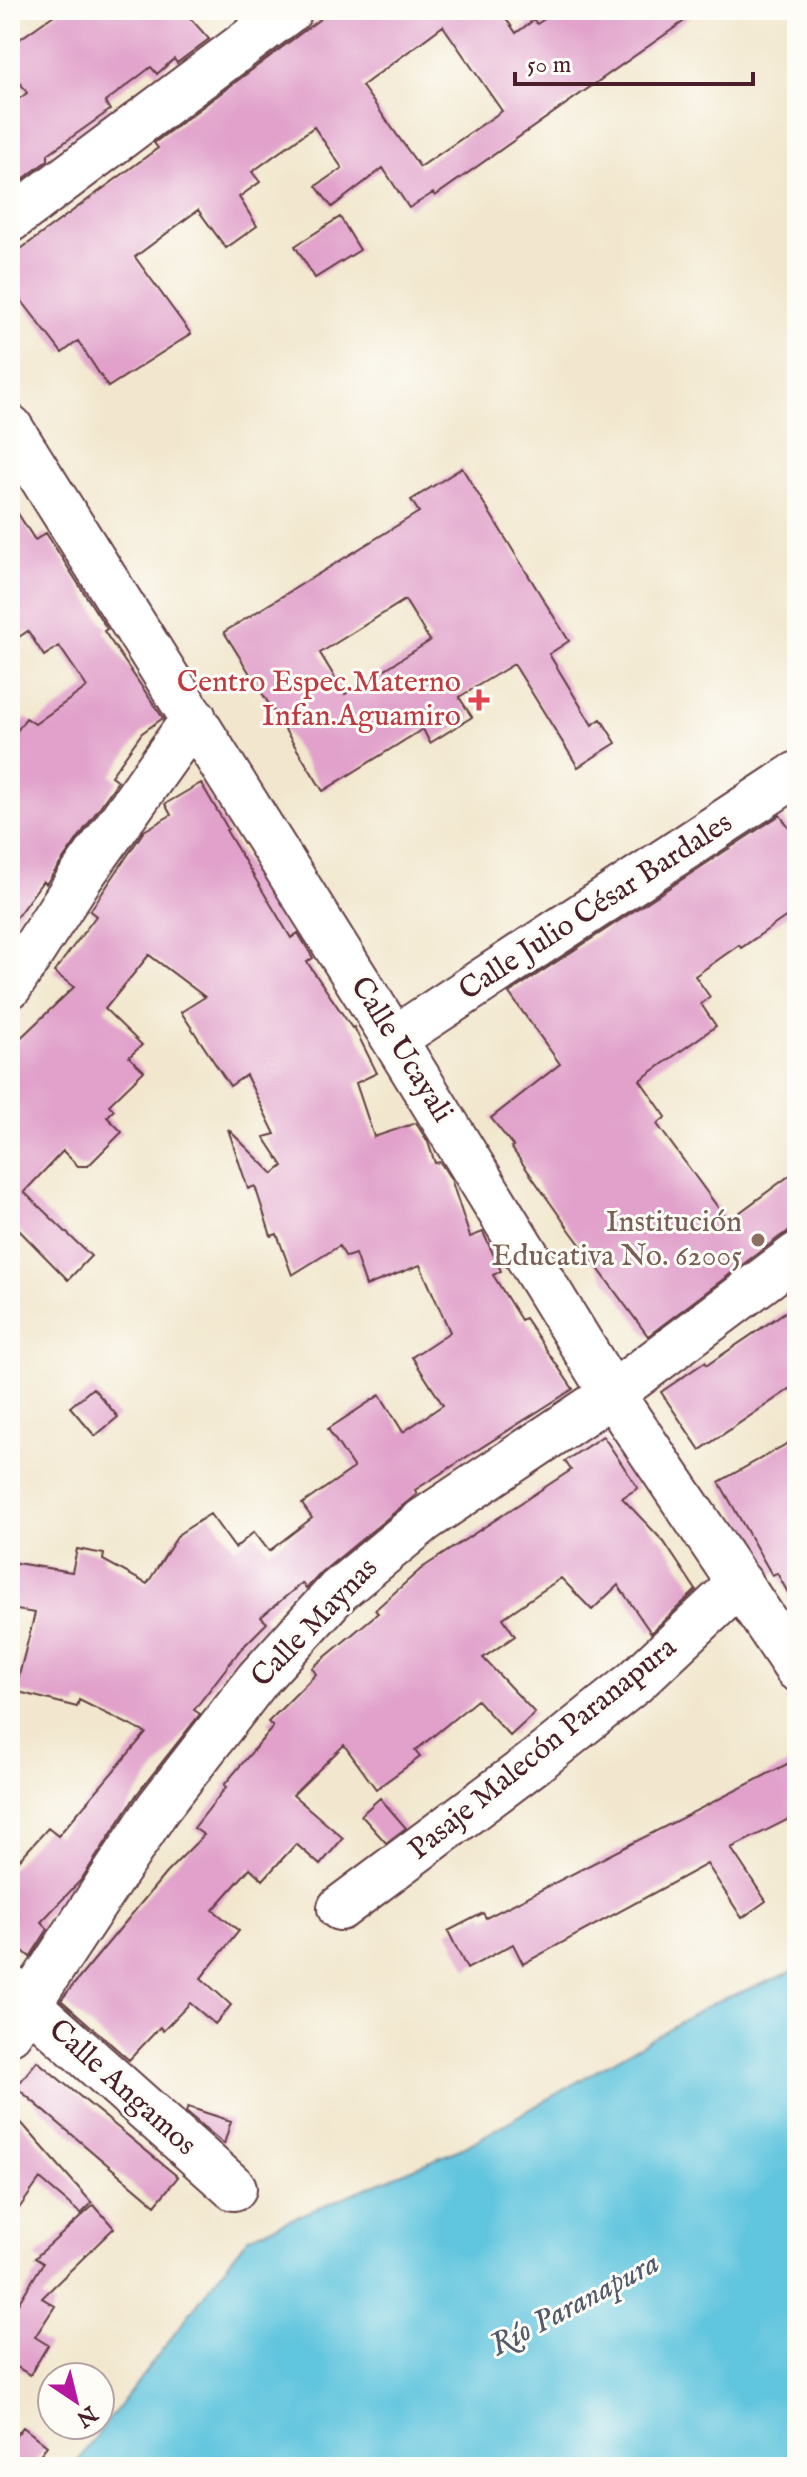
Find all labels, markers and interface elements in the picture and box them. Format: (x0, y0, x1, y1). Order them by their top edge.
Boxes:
scale bar (515, 36, 753, 86)
text: 50 m (527, 50, 571, 81)
place label: Centro Espec.Materno Infan.Aguamiro (177, 664, 461, 736)
marker: Centro Espec.Materno Infan.Aguamiro (468, 689, 490, 711)
street label: Calle Julio César Bardales (452, 804, 740, 1010)
street label: Calle Ucayali (341, 970, 461, 1130)
place label: Institución Educativa No. 62005 (492, 1204, 742, 1276)
marker: Institución Educativa No. 62005 (749, 1231, 767, 1249)
street label: Calle Maynas (244, 1550, 386, 1696)
street label: Pasaje Malecón Paranapura (401, 1629, 685, 1869)
street label: Calle Angamos (40, 2012, 204, 2164)
water label: Río Paranapura (483, 2243, 667, 2367)
north arrow (36, 2361, 116, 2441)
text: N (70, 2398, 103, 2433)

